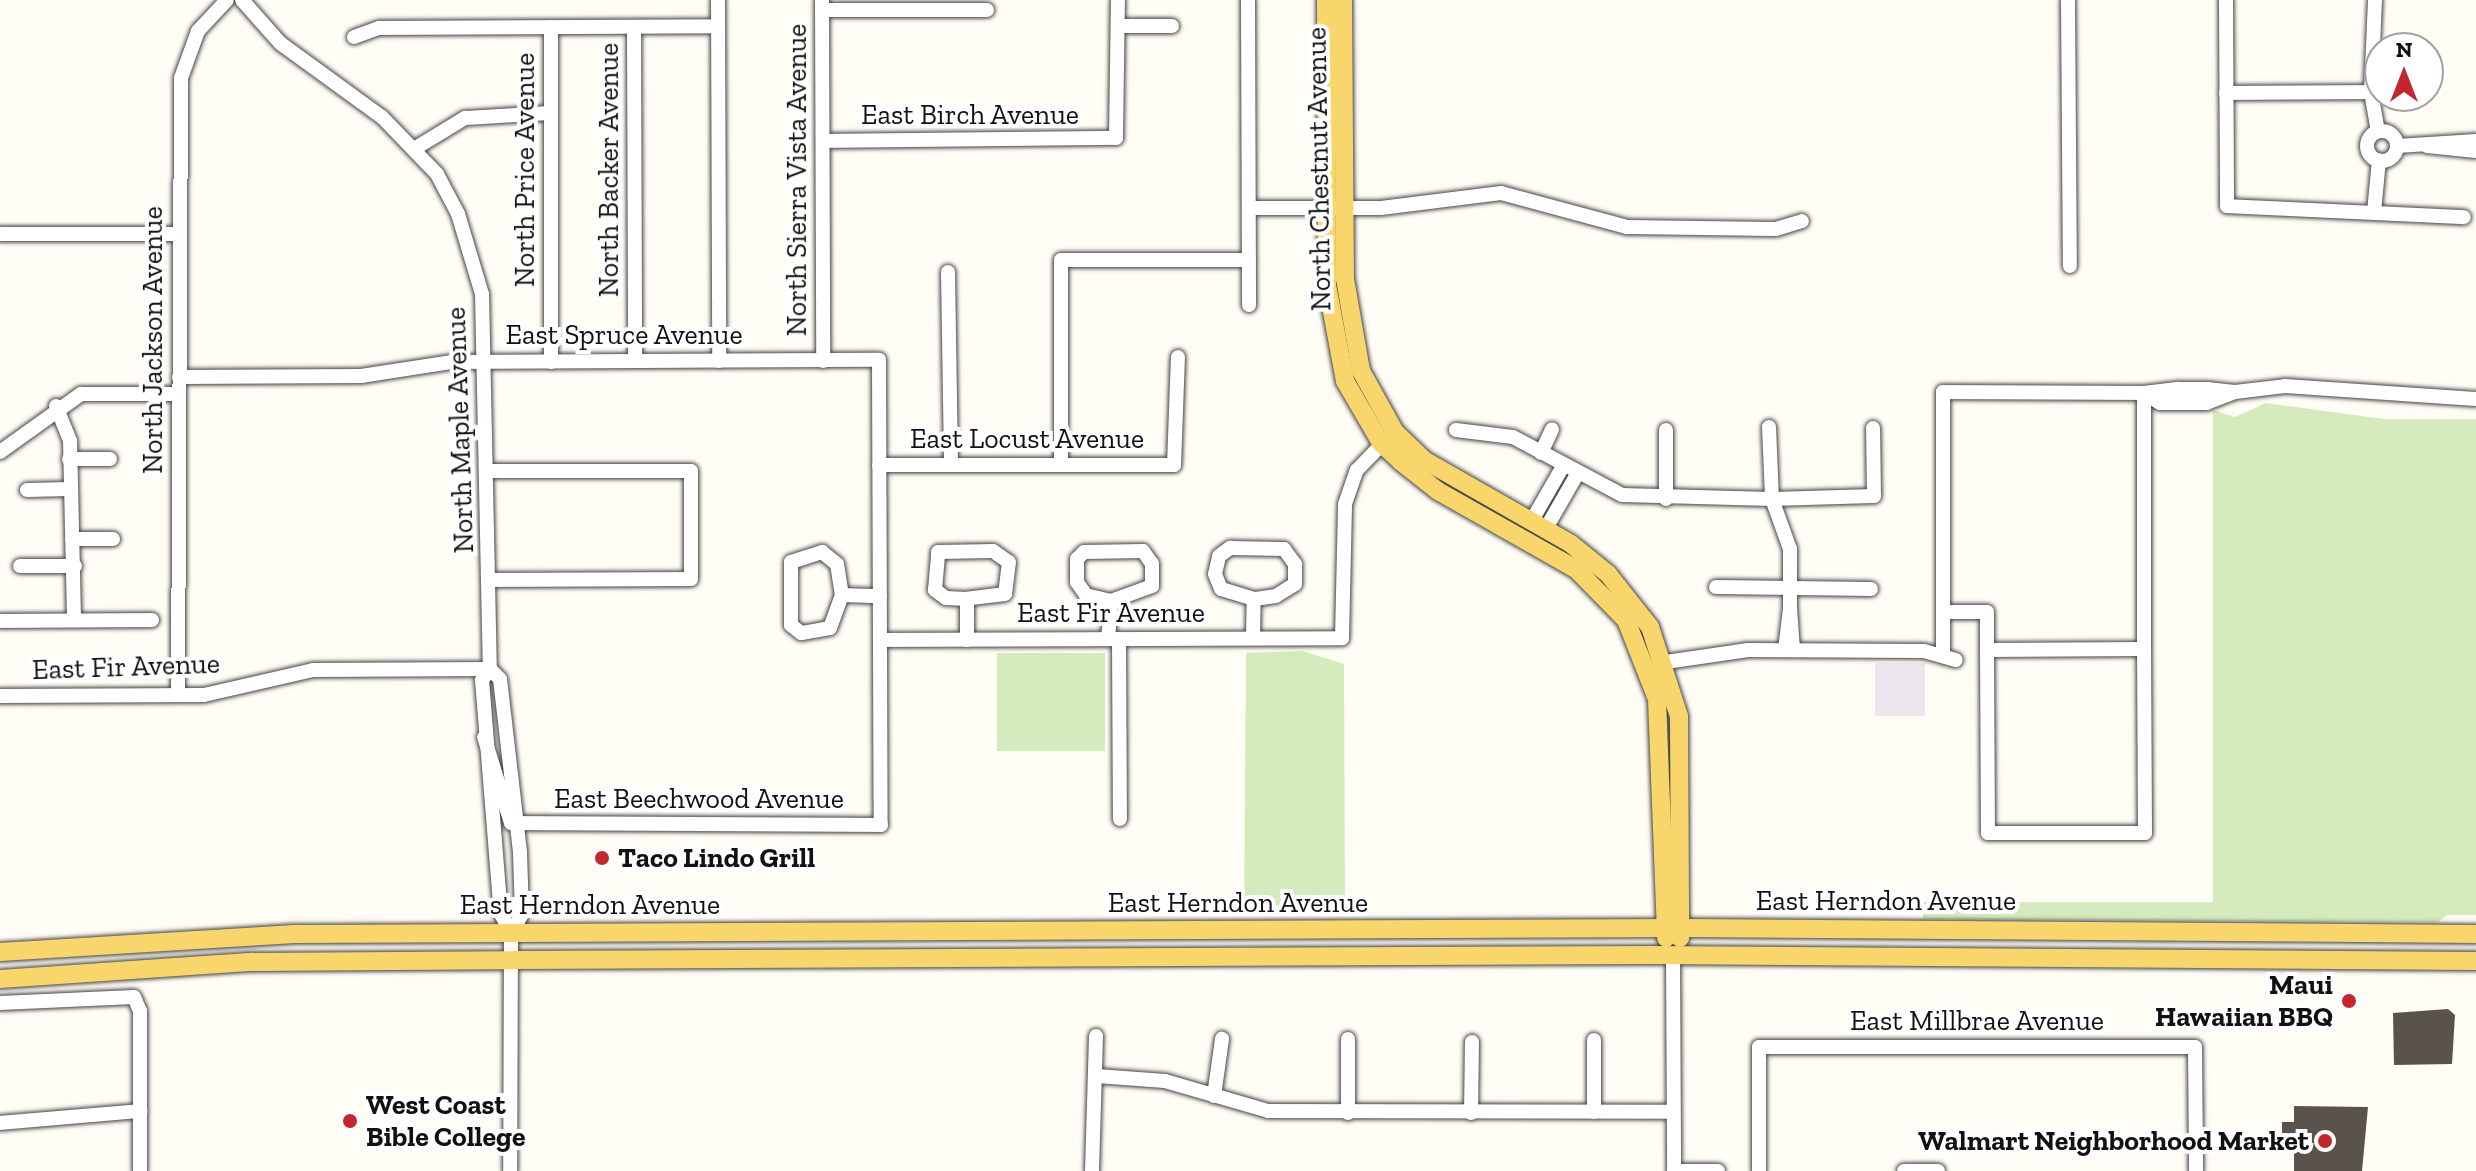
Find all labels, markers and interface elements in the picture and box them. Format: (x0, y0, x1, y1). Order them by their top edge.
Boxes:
street label: North Sierra Vista Avenue (780, 23, 814, 337)
street label: North Chestnut Avenue (1300, 26, 1338, 312)
north arrow (2364, 32, 2444, 112)
text: N (2396, 36, 2412, 63)
street label: North Backer Avenue (592, 42, 626, 298)
street label: North Price Avenue (508, 52, 542, 288)
street label: East Birch Avenue (860, 98, 1080, 132)
street label: North Jackson Avenue (136, 205, 170, 475)
street label: North Maple Avenue (439, 306, 481, 554)
street label: East Spruce Avenue (505, 318, 743, 352)
street label: East Locust Avenue (910, 422, 1144, 456)
street label: East Fir Avenue (1016, 596, 1206, 630)
street label: East Fir Avenue (31, 647, 221, 687)
street label: East Beechwood Avenue (554, 782, 844, 816)
place label: Taco Lindo Grill (618, 841, 815, 875)
marker: Taco Lindo Grill (593, 849, 611, 867)
street label: East Herndon Avenue (1755, 884, 2017, 918)
street label: East Herndon Avenue (1107, 886, 1369, 920)
street label: East Herndon Avenue (459, 888, 721, 922)
place label: Maui Hawaiian BBQ (2155, 968, 2333, 1034)
marker: Maui Hawaiian BBQ (2340, 992, 2358, 1010)
street label: East Millbrae Avenue (1850, 1004, 2104, 1038)
place label: West Coast Bible College (366, 1088, 526, 1154)
marker: West Coast Bible College (341, 1112, 359, 1130)
place label: Walmart Neighborhood Market (1918, 1124, 2309, 1158)
marker: Walmart Neighborhood Market (2316, 1132, 2334, 1150)

